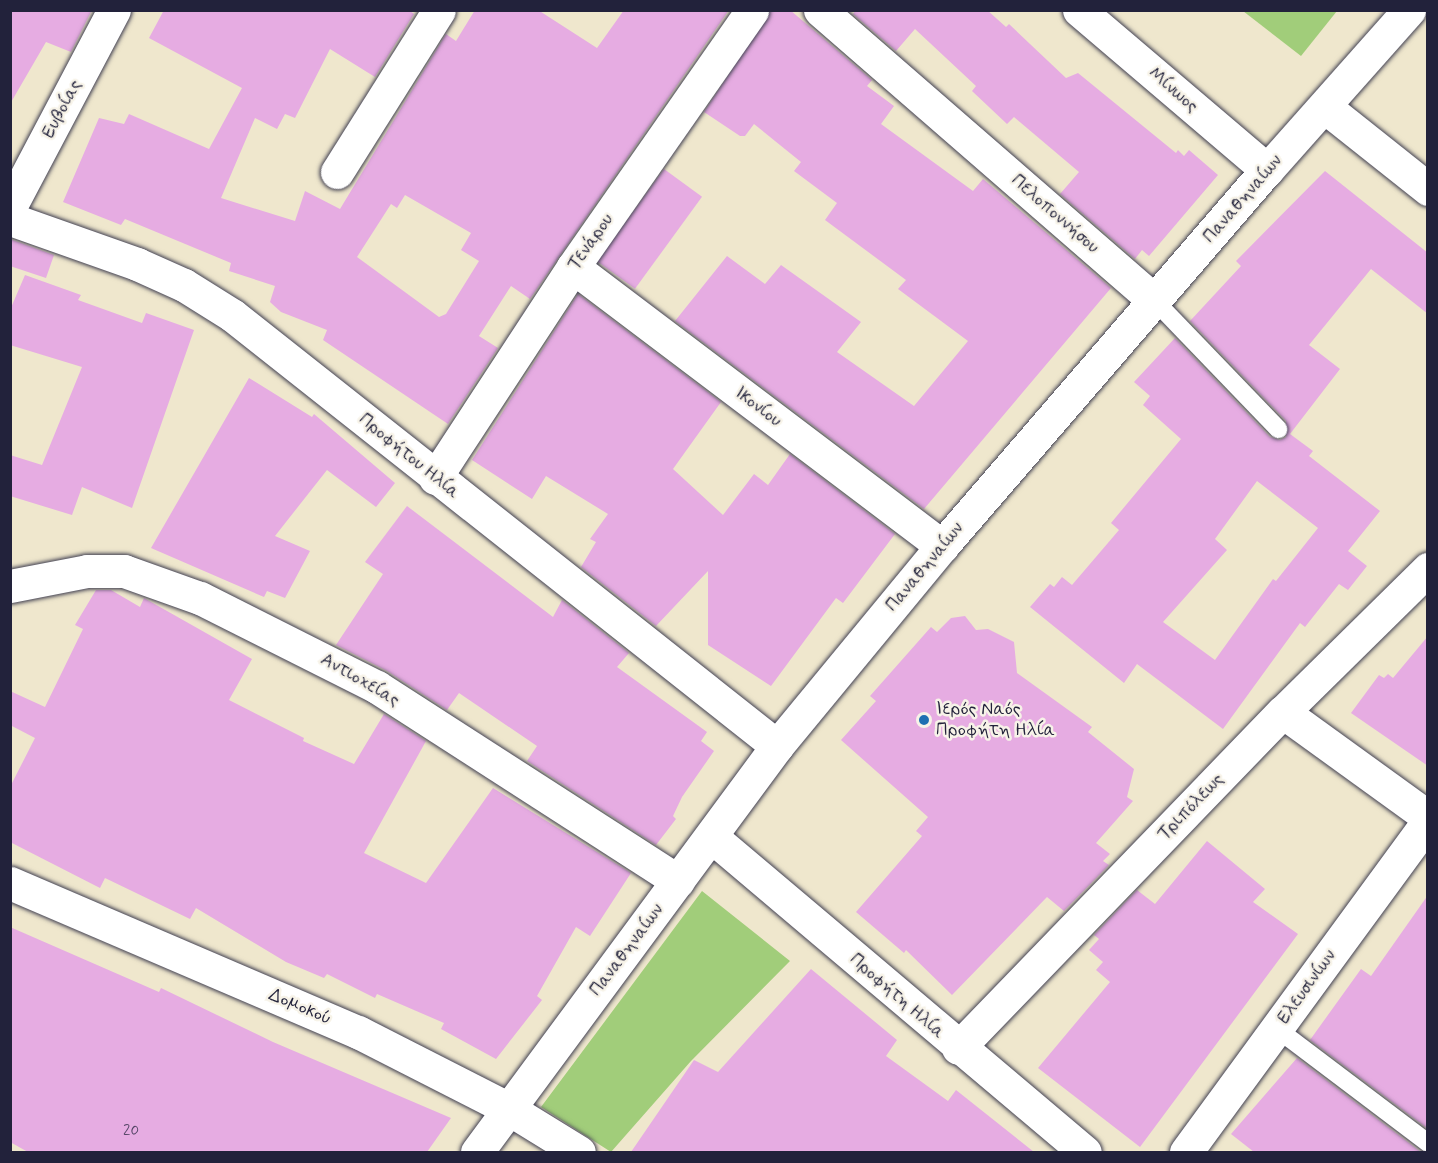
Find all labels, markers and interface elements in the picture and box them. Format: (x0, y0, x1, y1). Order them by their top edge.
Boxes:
street label: Μίνωος (1143, 63, 1203, 117)
street label: Ευβοίας (38, 76, 86, 142)
street label: Παναθηναίων (1199, 150, 1287, 248)
street label: Πελοποννήσου (1007, 170, 1103, 258)
street label: Τενάρου (564, 209, 618, 275)
street label: Ικονίου (730, 382, 786, 432)
street label: Προφήτου Ηλία (354, 409, 464, 503)
street label: Παναθηναίων (881, 518, 969, 616)
street label: Αντιοχείας (317, 649, 403, 711)
place label: Ιερός Ναός Προφήτη Ηλία (936, 699, 1055, 742)
marker: Ιερός Ναός Προφήτη Ηλία (917, 713, 931, 727)
street label: Τριπόλεως (1154, 769, 1228, 845)
street label: Παναθηναίων (585, 900, 669, 1000)
street label: Ελευσινίων (1273, 946, 1341, 1028)
street label: Προφήτη Ηλία (845, 949, 949, 1043)
street label: Δομοκού (265, 984, 335, 1030)
house number: 20 (123, 1123, 139, 1141)

